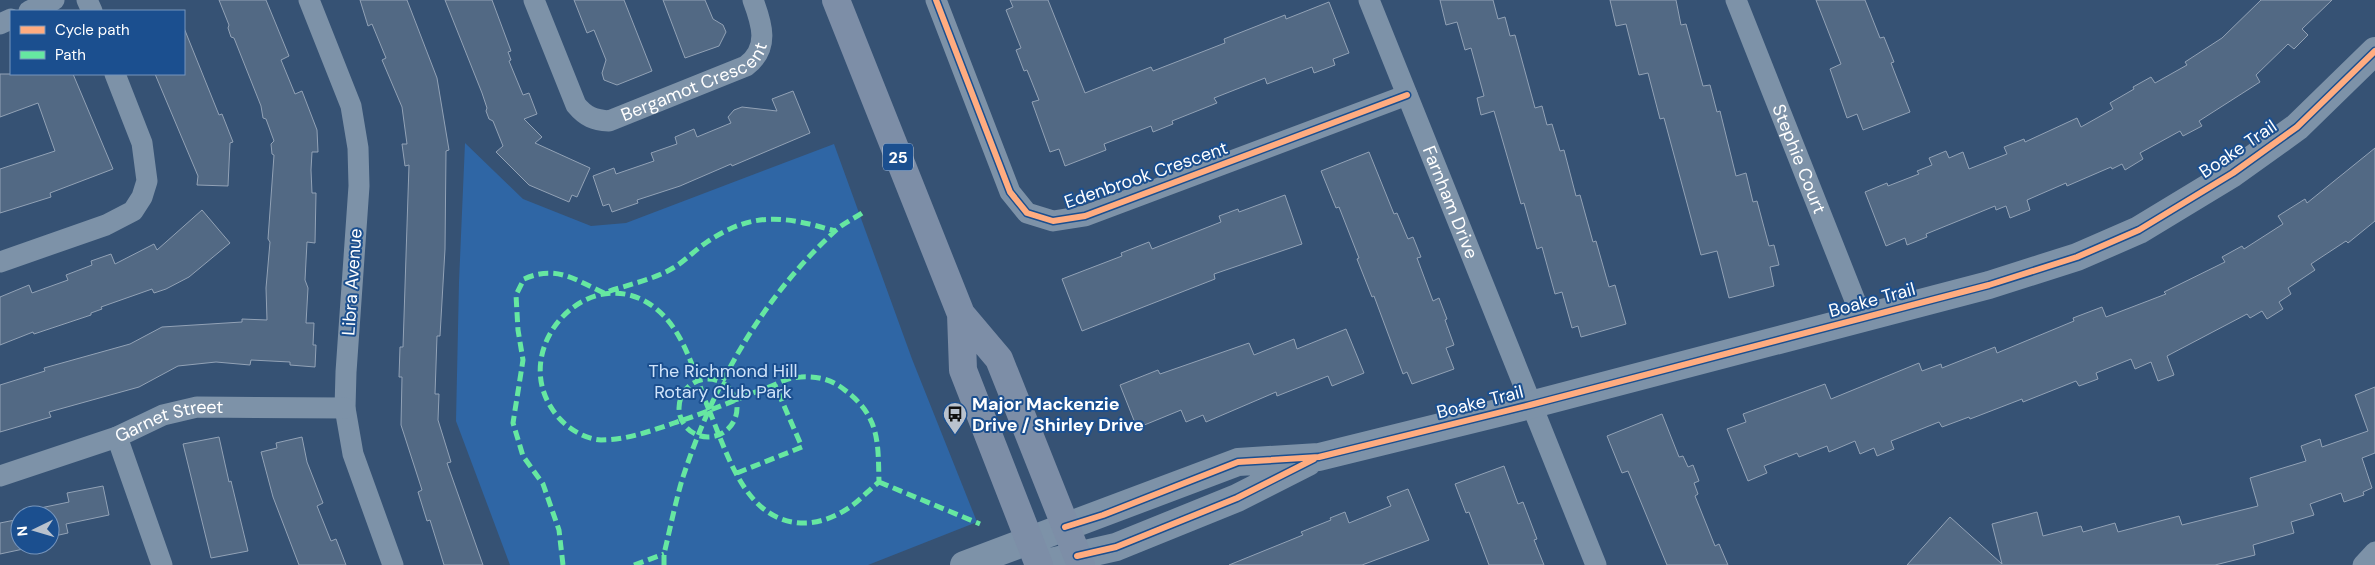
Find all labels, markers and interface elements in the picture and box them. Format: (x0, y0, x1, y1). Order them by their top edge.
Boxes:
legend (10, 10, 185, 75)
text: Cycle path (55, 20, 130, 40)
street label: Bergamot Crescent (617, 40, 773, 127)
text: Path (55, 45, 86, 65)
street label: Stephie Court (1766, 101, 1832, 217)
street label: Boake Trail (2195, 114, 2281, 184)
street label: Edenbrook Crescent (1061, 136, 1231, 214)
street label: Farnham Drive (1417, 142, 1484, 262)
road number: 25 (883, 144, 913, 170)
street label: Libra Avenue (336, 228, 368, 336)
street label: Boake Trail (1826, 277, 1918, 323)
park label: The Richmond Hill Rotary Club Park (649, 359, 797, 404)
street label: Boake Trail (1434, 380, 1526, 424)
place label: Major Mackenzie Drive / Shirley Drive (972, 392, 1144, 437)
street label: Garnet Street (111, 395, 223, 448)
bus stop icon: Major Mackenzie Drive / Shirley Drive (942, 401, 968, 435)
north arrow (10, 505, 60, 555)
text: N (13, 525, 31, 537)

